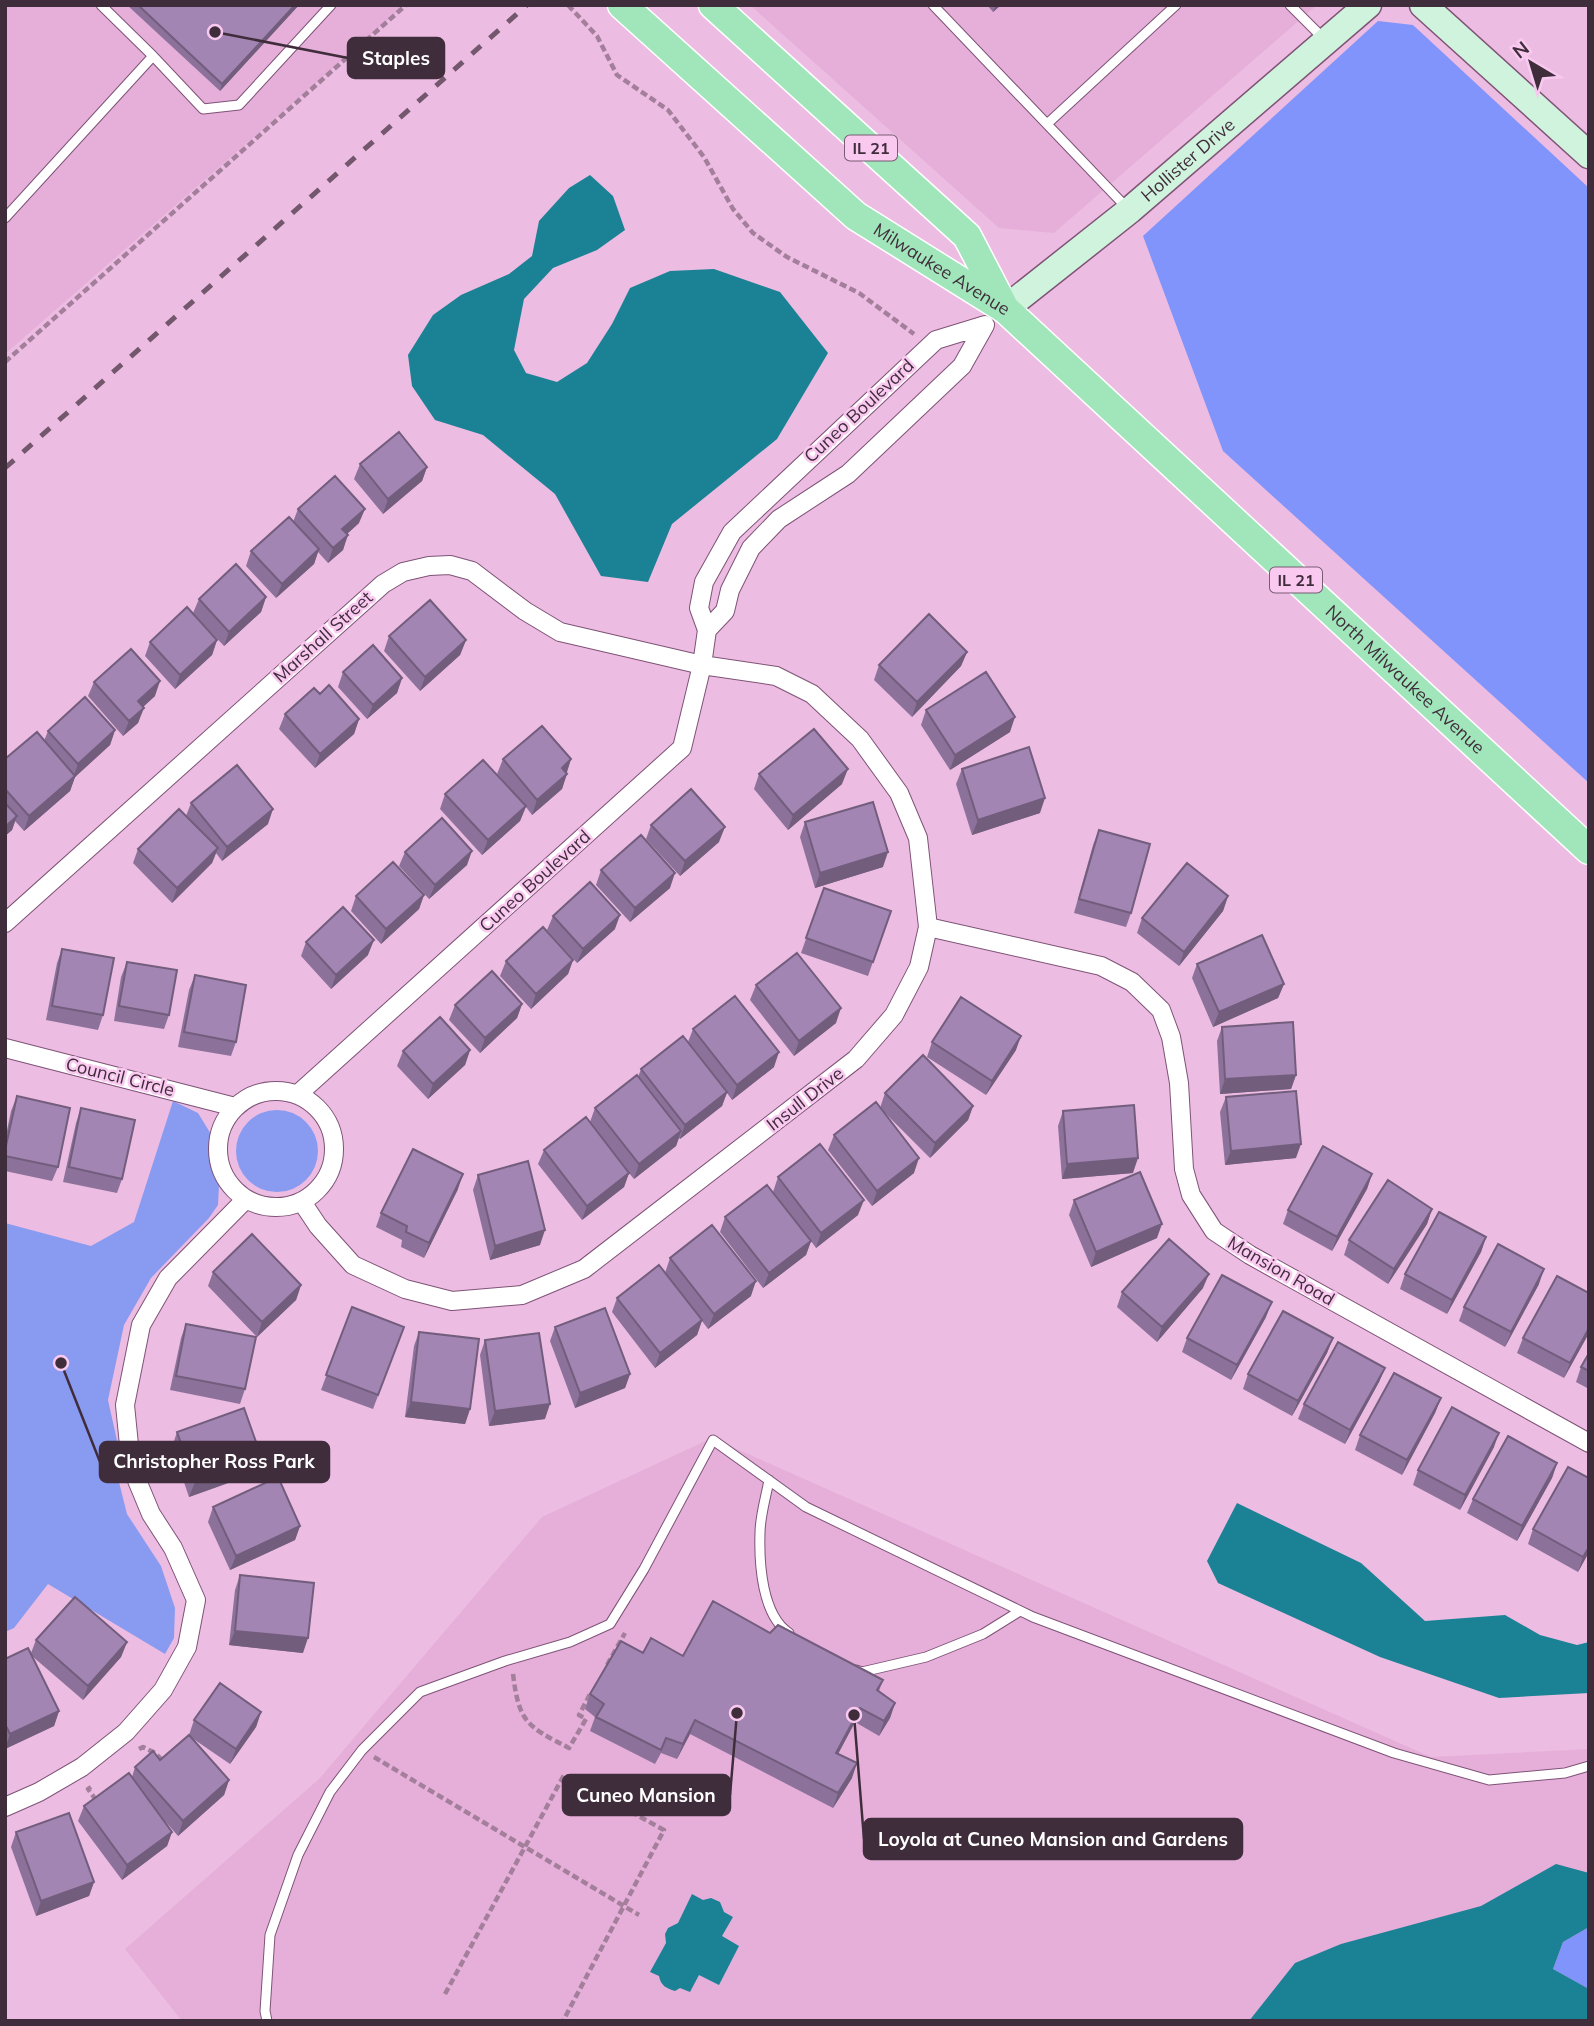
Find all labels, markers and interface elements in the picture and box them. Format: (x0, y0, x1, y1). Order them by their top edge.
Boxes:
north arrow (1496, 28, 1566, 98)
text: N (1507, 36, 1534, 63)
callout: Staples (348, 38, 444, 78)
text: Staples (362, 46, 430, 70)
street label: Hollister Drive (1136, 113, 1239, 206)
road number: IL 21 (845, 136, 897, 160)
street label: Milwaukee Avenue (869, 218, 1014, 320)
street label: Cuneo Boulevard (799, 354, 918, 467)
road number: IL 21 (1270, 568, 1322, 593)
street label: Marshall Street (268, 586, 377, 687)
street label: North Milwaukee Avenue (1321, 600, 1490, 759)
street label: Cuneo Boulevard (474, 825, 595, 937)
street label: Council Circle (63, 1052, 177, 1101)
street label: Insull Drive (762, 1061, 848, 1136)
street label: Mansion Road (1224, 1231, 1339, 1310)
callout: Christopher Ross Park (100, 1442, 329, 1482)
text: Christopher Ross Park (113, 1449, 315, 1473)
callout: Cuneo Mansion (563, 1775, 730, 1815)
text: Cuneo Mansion (576, 1783, 716, 1807)
callout: Loyola at Cuneo Mansion and Gardens (864, 1819, 1242, 1859)
text: Loyola at Cuneo Mansion and Gardens (878, 1827, 1228, 1851)

